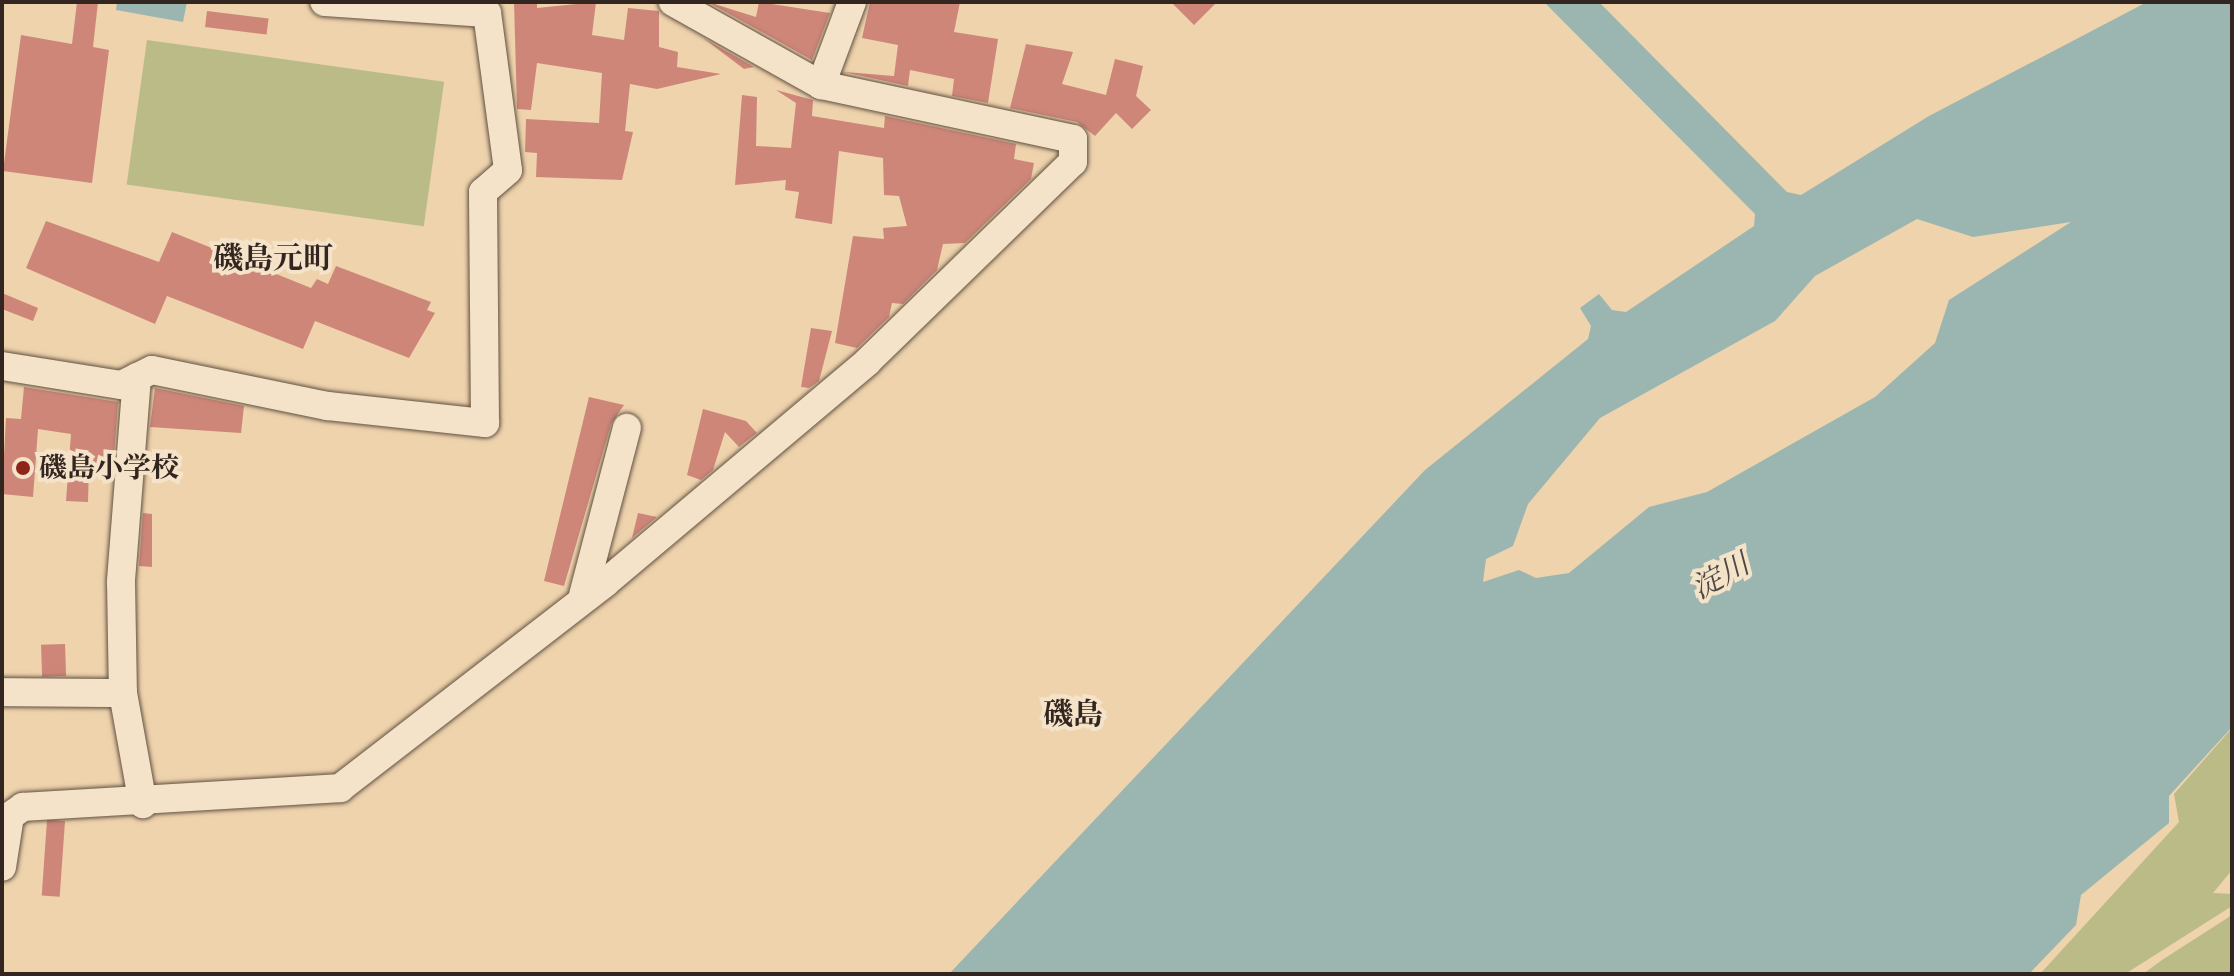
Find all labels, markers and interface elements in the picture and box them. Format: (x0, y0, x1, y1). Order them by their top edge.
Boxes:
district label: 磯島元町 (213, 241, 333, 277)
place label: 磯島小学校 (39, 451, 179, 485)
marker: 磯島小学校 (14, 459, 32, 477)
water label: 淀川 (1686, 547, 1756, 607)
district label: 磯島 (1043, 697, 1103, 733)

